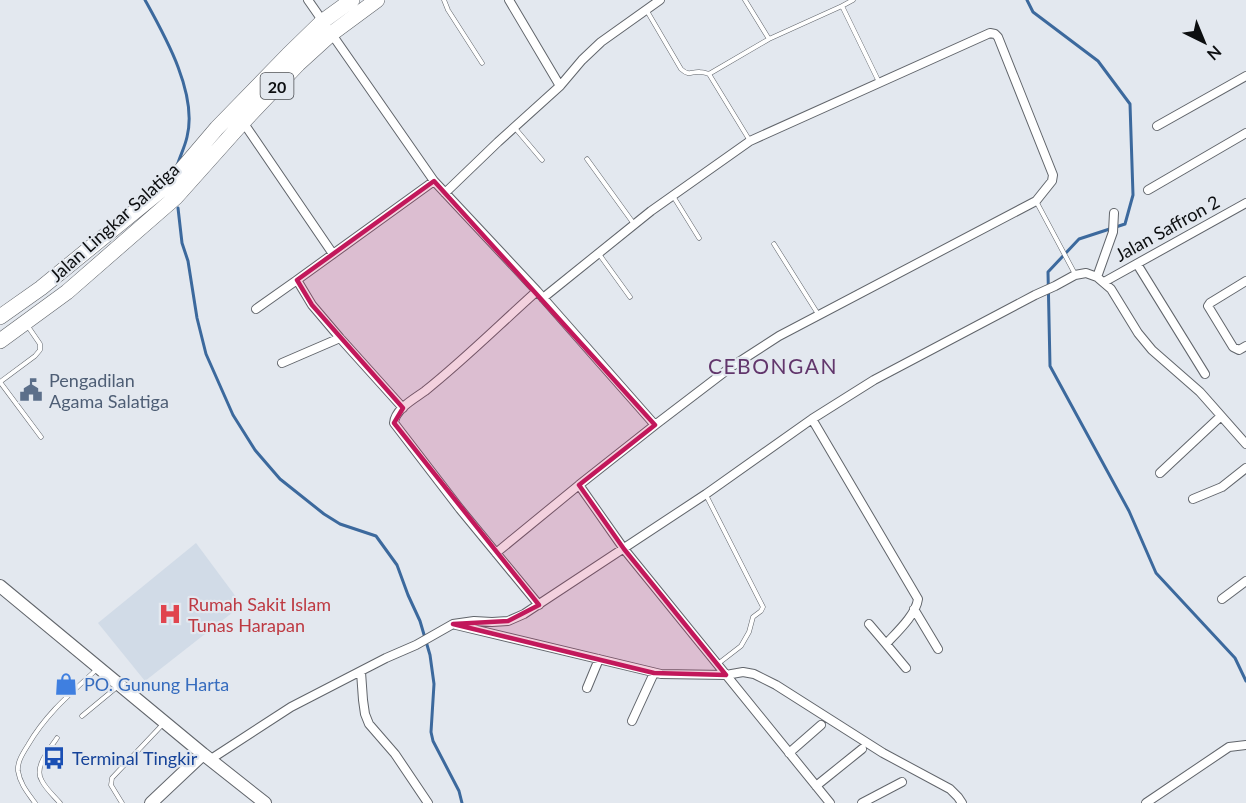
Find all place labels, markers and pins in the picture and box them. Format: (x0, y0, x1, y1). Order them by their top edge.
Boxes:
place label: Pengadilan Agama Salatiga (49, 369, 169, 412)
public building icon: Pengadilan Agama Salatiga (18, 377, 44, 403)
place label: Rumah Sakit Islam Tunas Harapan (188, 593, 331, 636)
hospital icon: Rumah Sakit Islam Tunas Harapan (157, 601, 183, 627)
shop icon: PO. Gunung Harta (53, 671, 79, 697)
place label: PO. Gunung Harta (84, 673, 229, 695)
bus stop icon: Terminal Tingkir (41, 745, 67, 771)
place label: Terminal Tingkir (72, 747, 198, 769)

